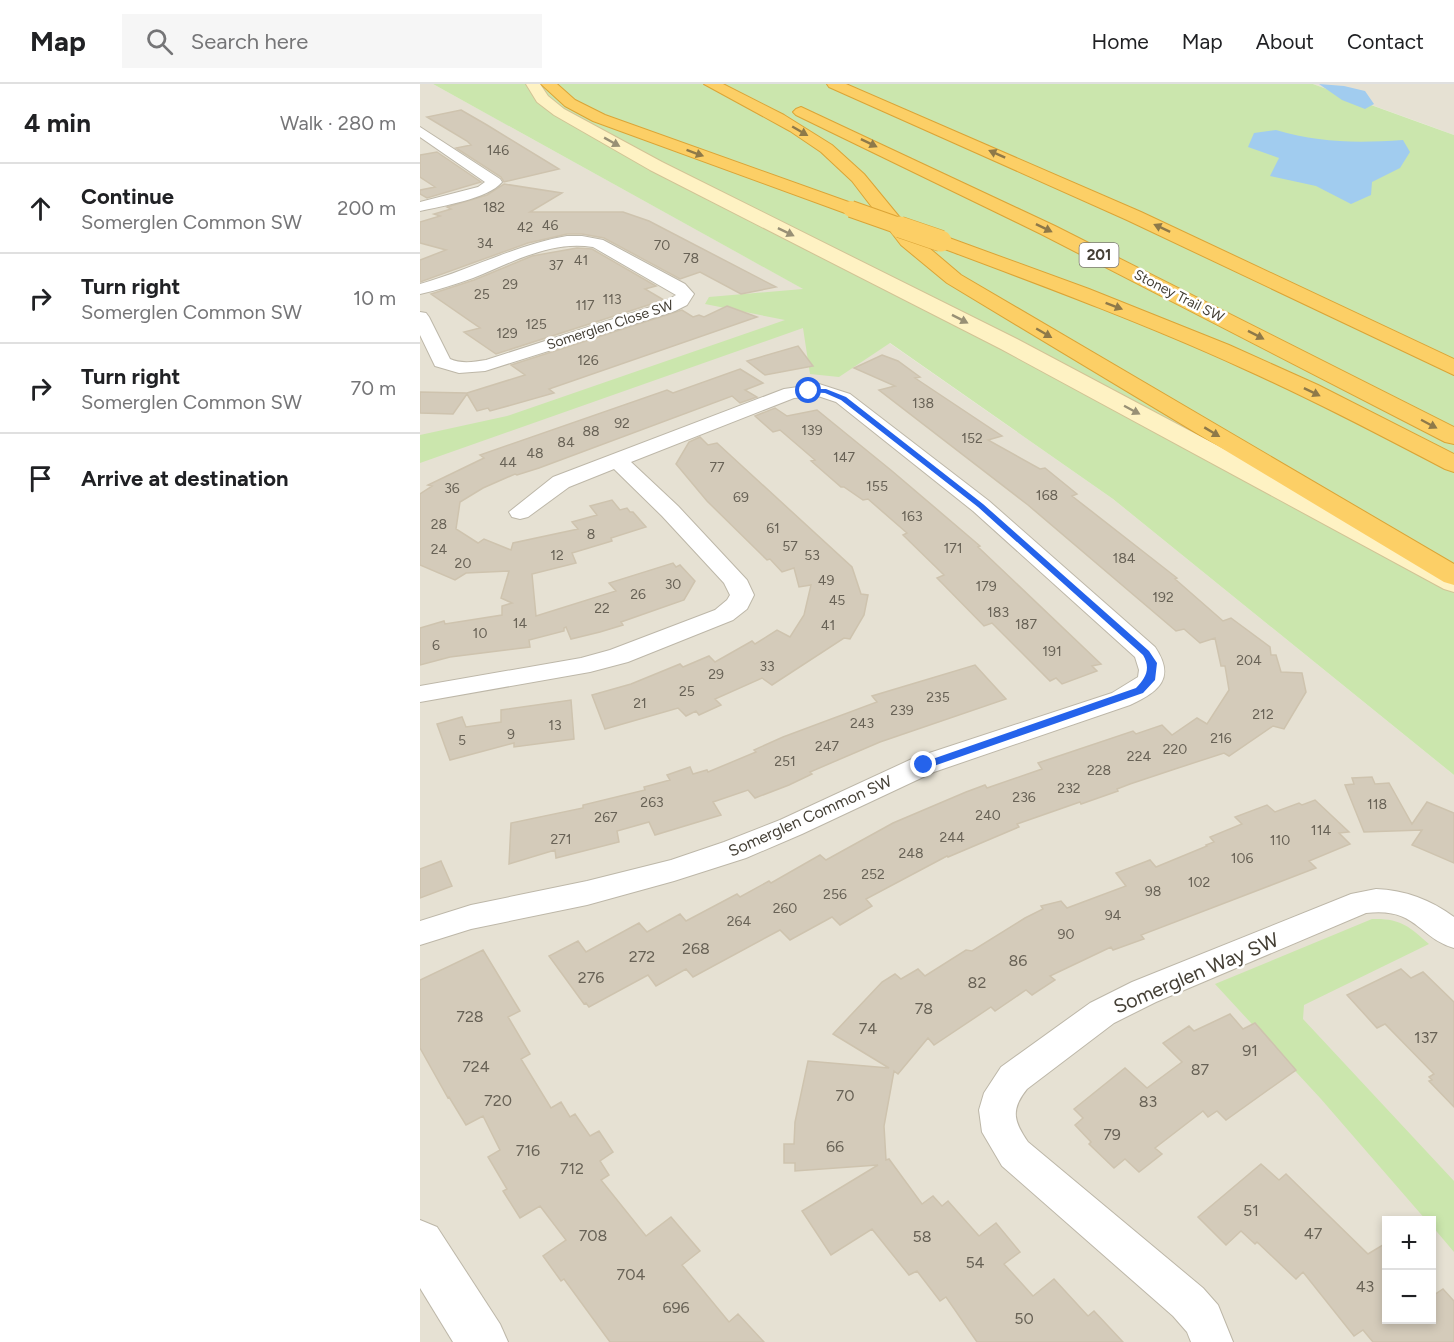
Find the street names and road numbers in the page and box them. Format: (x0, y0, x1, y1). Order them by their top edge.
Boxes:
road number: 201 (1080, 243, 1118, 267)
street label: Stoney Trail SW (1131, 266, 1227, 326)
street label: Somerglen Close SW (545, 296, 676, 354)
street label: Somerglen Common SW (725, 771, 895, 861)
street label: Somerglen Way SW (1110, 927, 1282, 1019)

